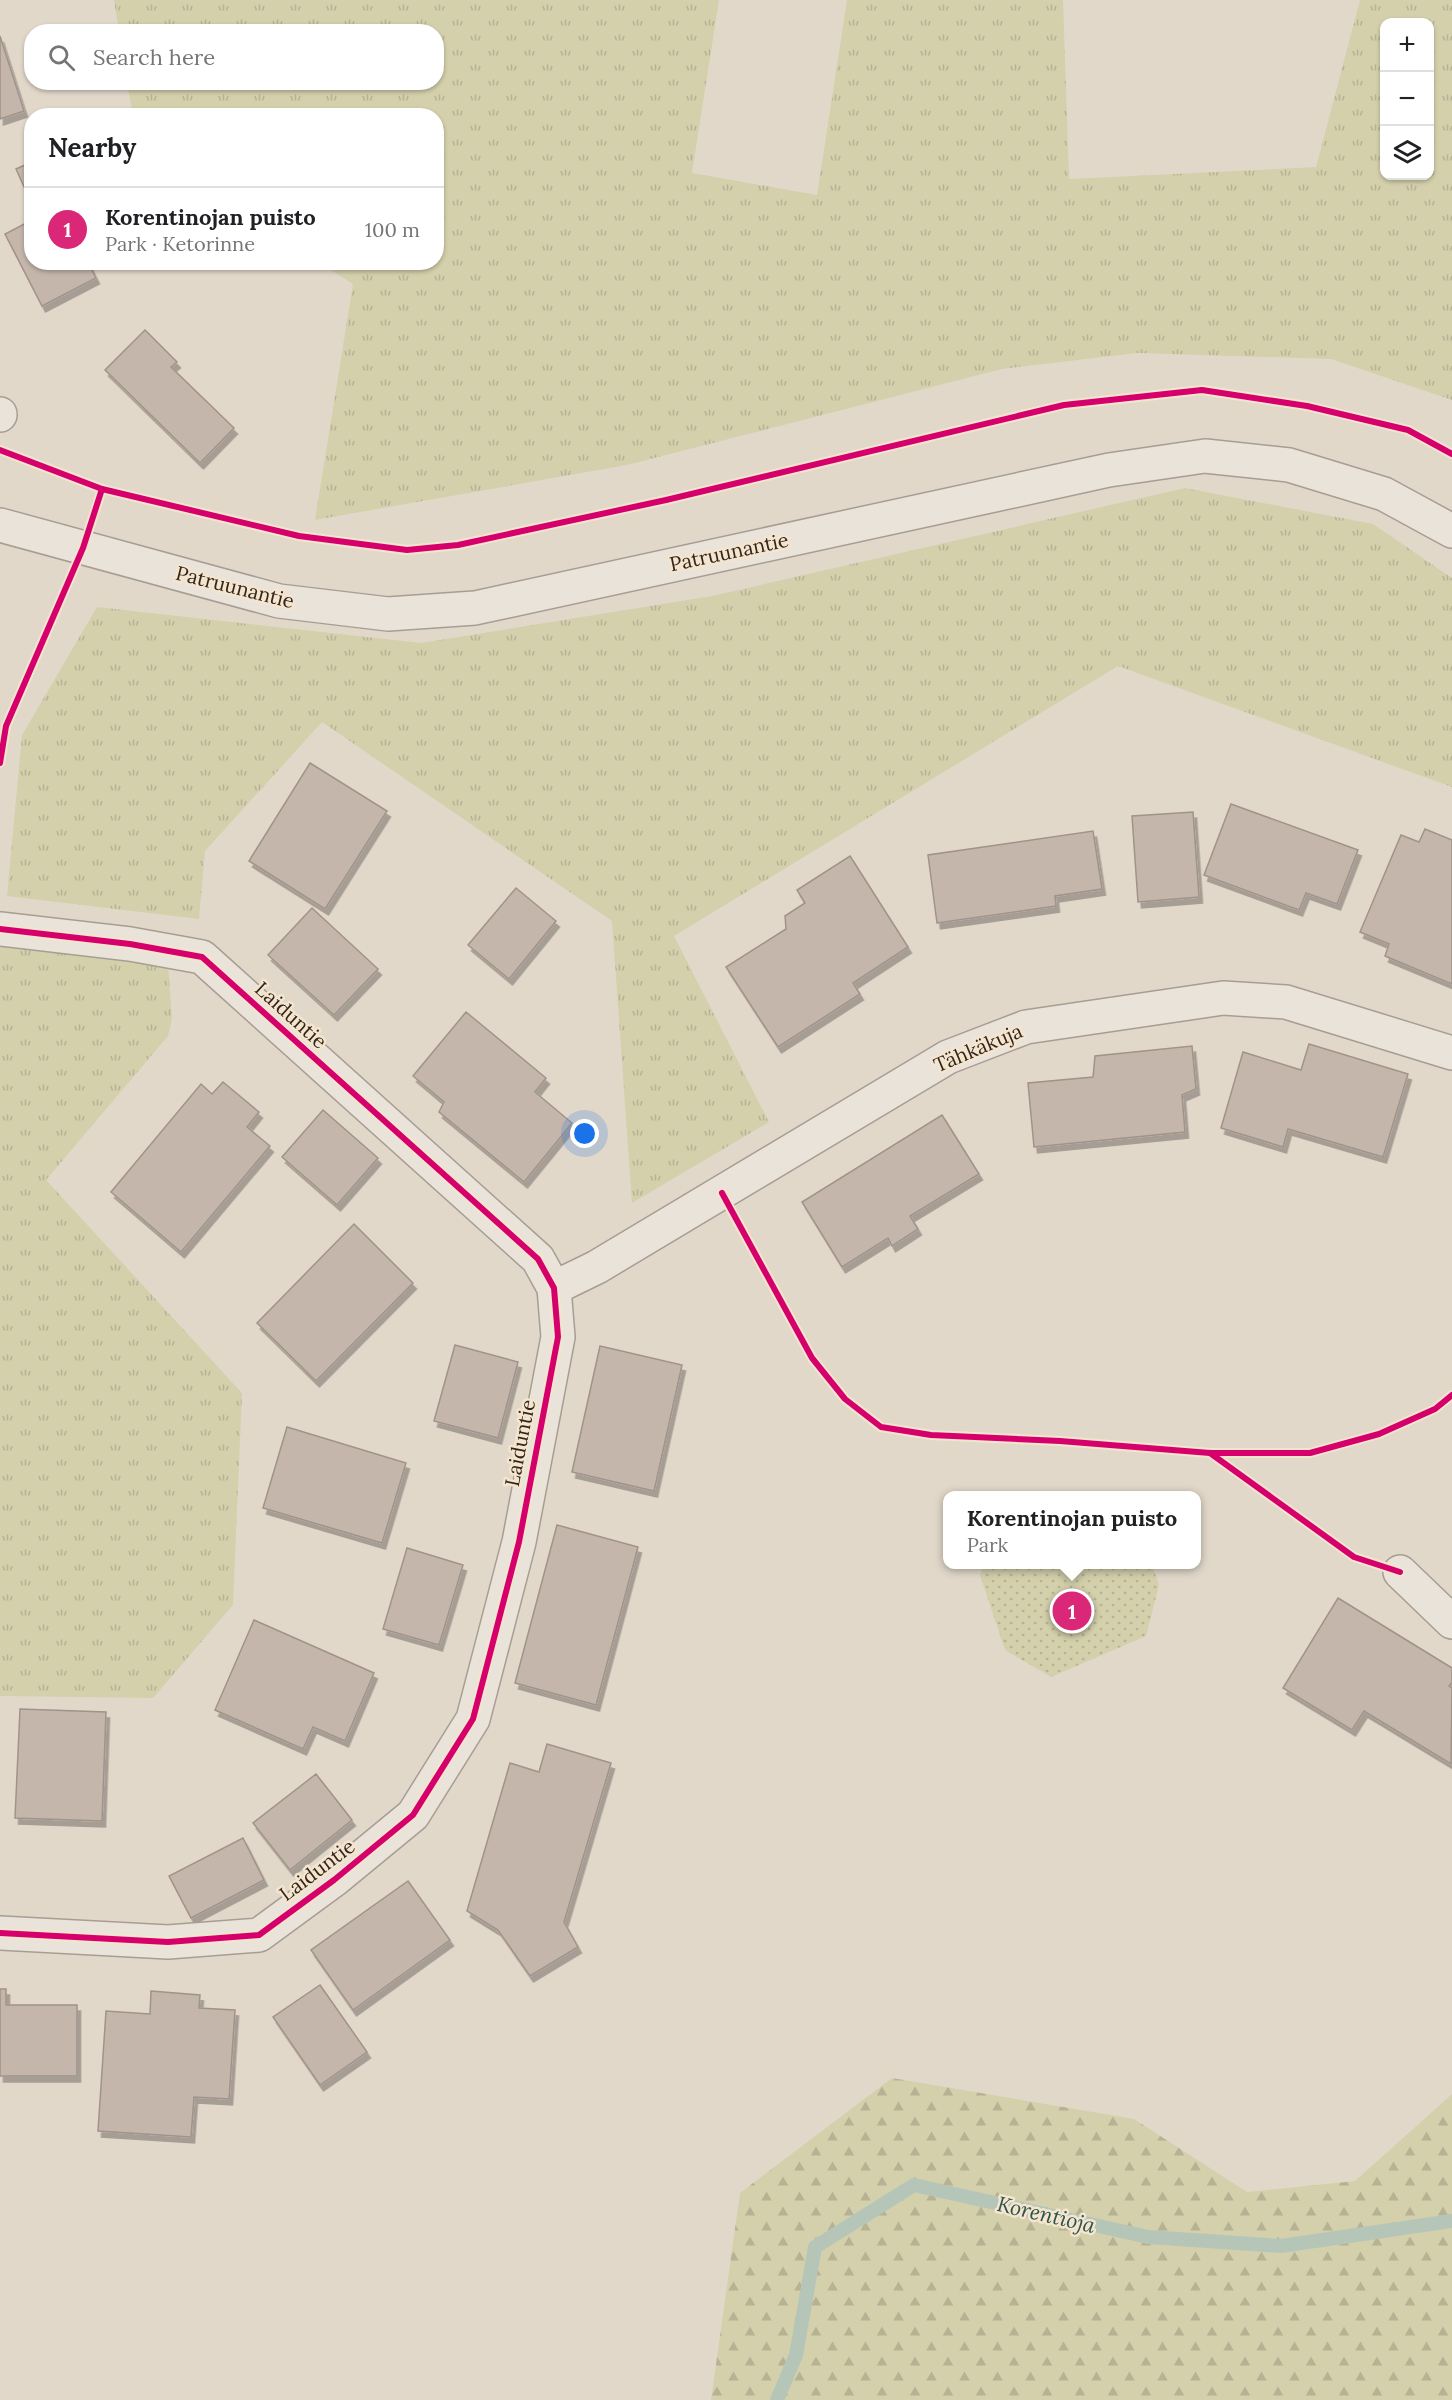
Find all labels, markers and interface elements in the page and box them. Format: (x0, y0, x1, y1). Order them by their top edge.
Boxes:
map controls (1380, 18, 1434, 180)
button: + (1380, 18, 1434, 72)
search box (24, 24, 444, 90)
icon: search (45, 41, 78, 74)
text: Search here (93, 43, 215, 71)
button: − (1380, 72, 1434, 126)
button: layers (1380, 126, 1434, 180)
text: Nearby (48, 131, 136, 164)
text: Korentinojan puisto (105, 203, 316, 231)
text: 1 (63, 217, 72, 242)
text: 100 m (365, 217, 420, 242)
text: Park · Ketorinne (105, 231, 255, 256)
street label: Patruunantie (667, 527, 791, 576)
street label: Patruunantie (173, 560, 297, 613)
street label: Laiduntie (250, 976, 333, 1053)
street label: Tähkäkuja (930, 1018, 1026, 1077)
your location (570, 1119, 599, 1148)
street label: Laiduntie (499, 1397, 540, 1488)
popup (943, 1491, 1201, 1569)
text: Korentinojan puisto (967, 1504, 1177, 1532)
text: Park (967, 1532, 1008, 1557)
pin: 1 (1052, 1588, 1092, 1634)
street label: Laiduntie (274, 1833, 359, 1906)
water label: Korentioja (995, 2190, 1098, 2239)

